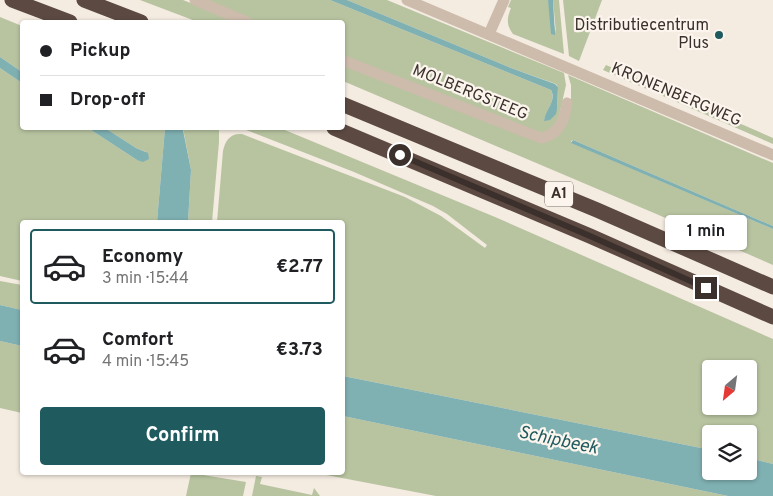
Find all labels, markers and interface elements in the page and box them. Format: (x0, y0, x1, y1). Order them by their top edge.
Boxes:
place label: Distributiecentrum Plus (575, 16, 709, 54)
marker: Distributiecentrum Plus (713, 29, 725, 41)
text: Pickup (70, 39, 130, 63)
street label: KRONENBERGWEG (608, 59, 744, 131)
street label: MOLBERGSTEEG (409, 61, 531, 125)
text: Drop-off (70, 88, 145, 112)
route start (389, 144, 411, 166)
road number: A1 (545, 182, 573, 206)
callout: 1 min (665, 216, 747, 250)
text: 1 min (687, 222, 725, 242)
icon: car (42, 244, 87, 289)
text: Economy (102, 245, 183, 269)
text: €2.77 (276, 255, 323, 279)
text: 3 min · 15:44 (102, 269, 189, 289)
route end (695, 277, 717, 299)
icon: car (42, 327, 87, 372)
text: Comfort (102, 328, 174, 352)
text: €3.73 (276, 338, 323, 362)
text: 4 min · 15:45 (102, 352, 189, 372)
north arrow (702, 360, 758, 415)
map controls (702, 360, 757, 480)
button: Confirm (40, 407, 325, 465)
water label: Schipbeek (516, 421, 601, 461)
button: layers (702, 425, 757, 480)

